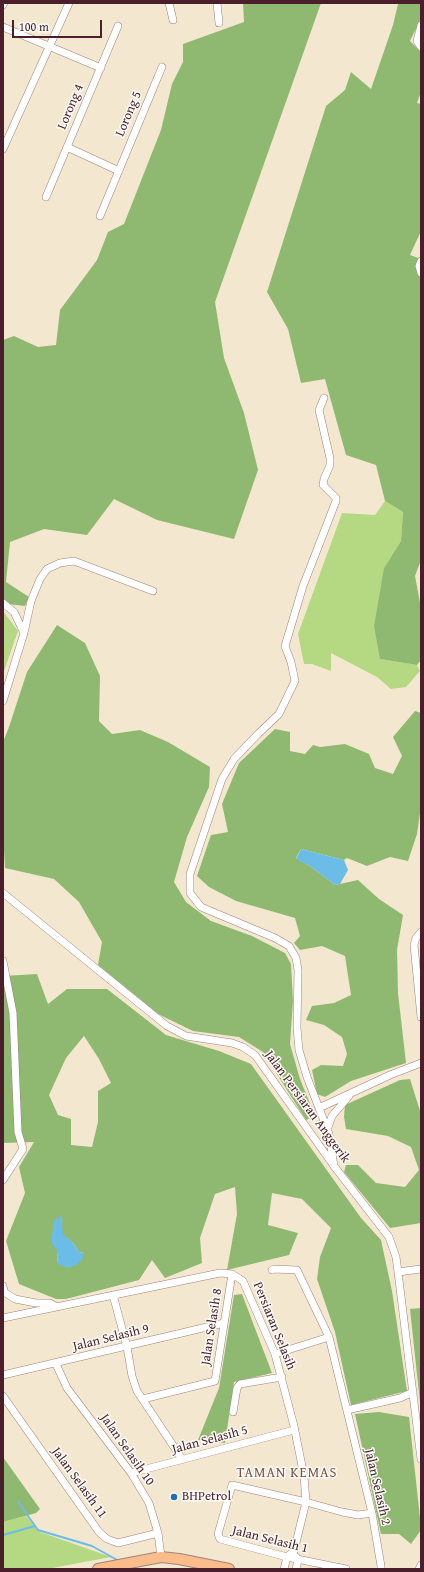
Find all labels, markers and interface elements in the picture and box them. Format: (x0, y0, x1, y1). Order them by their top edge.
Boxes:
scale bar (14, 12, 104, 38)
text: 100 m (19, 18, 49, 35)
street label: Lorong 4 (55, 82, 87, 132)
street label: Lorong 5 (113, 89, 145, 139)
street label: Jalan Persiaran Anggerik (261, 1048, 353, 1166)
street label: Persiaran Selasih (249, 1280, 299, 1372)
street label: Jalan Selasih 8 (198, 1287, 226, 1367)
street label: Jalan Selasih 9 (71, 1321, 151, 1355)
street label: Jalan Selasih 10 (97, 1411, 157, 1489)
street label: Jalan Selasih 5 (170, 1422, 250, 1458)
street label: Jalan Selasih 11 (48, 1444, 110, 1522)
street label: Jalan Selasih 2 (361, 1447, 393, 1527)
district label: TAMAN KEMAS (237, 1465, 337, 1481)
place label: BHPetrol (182, 1489, 231, 1505)
marker: BHPetrol (169, 1492, 179, 1502)
street label: Jalan Selasih 1 (230, 1523, 310, 1557)

